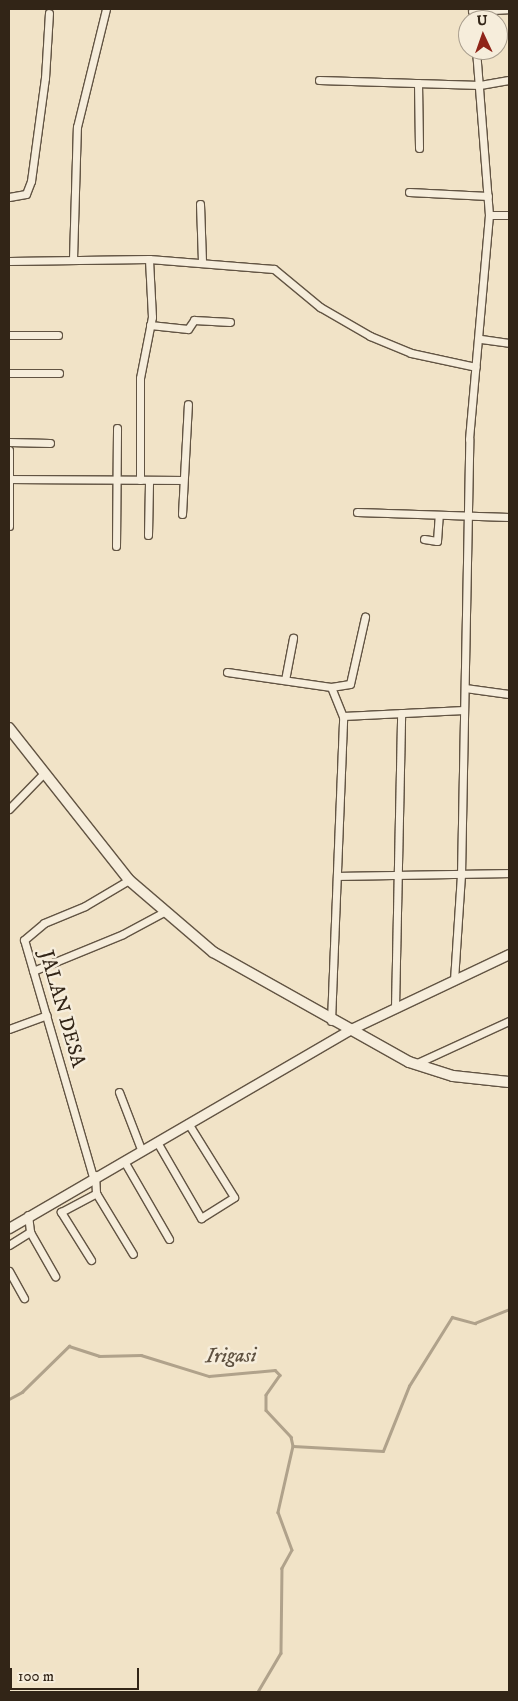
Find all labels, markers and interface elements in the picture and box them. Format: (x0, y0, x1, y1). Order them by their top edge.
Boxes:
north arrow (458, 10, 508, 60)
text: U (476, 12, 488, 30)
street label: JALAN DESA (34, 948, 90, 1070)
water label: Irigasi (205, 1343, 257, 1369)
scale bar (12, 1658, 141, 1690)
text: 100 m (18, 1667, 54, 1686)

